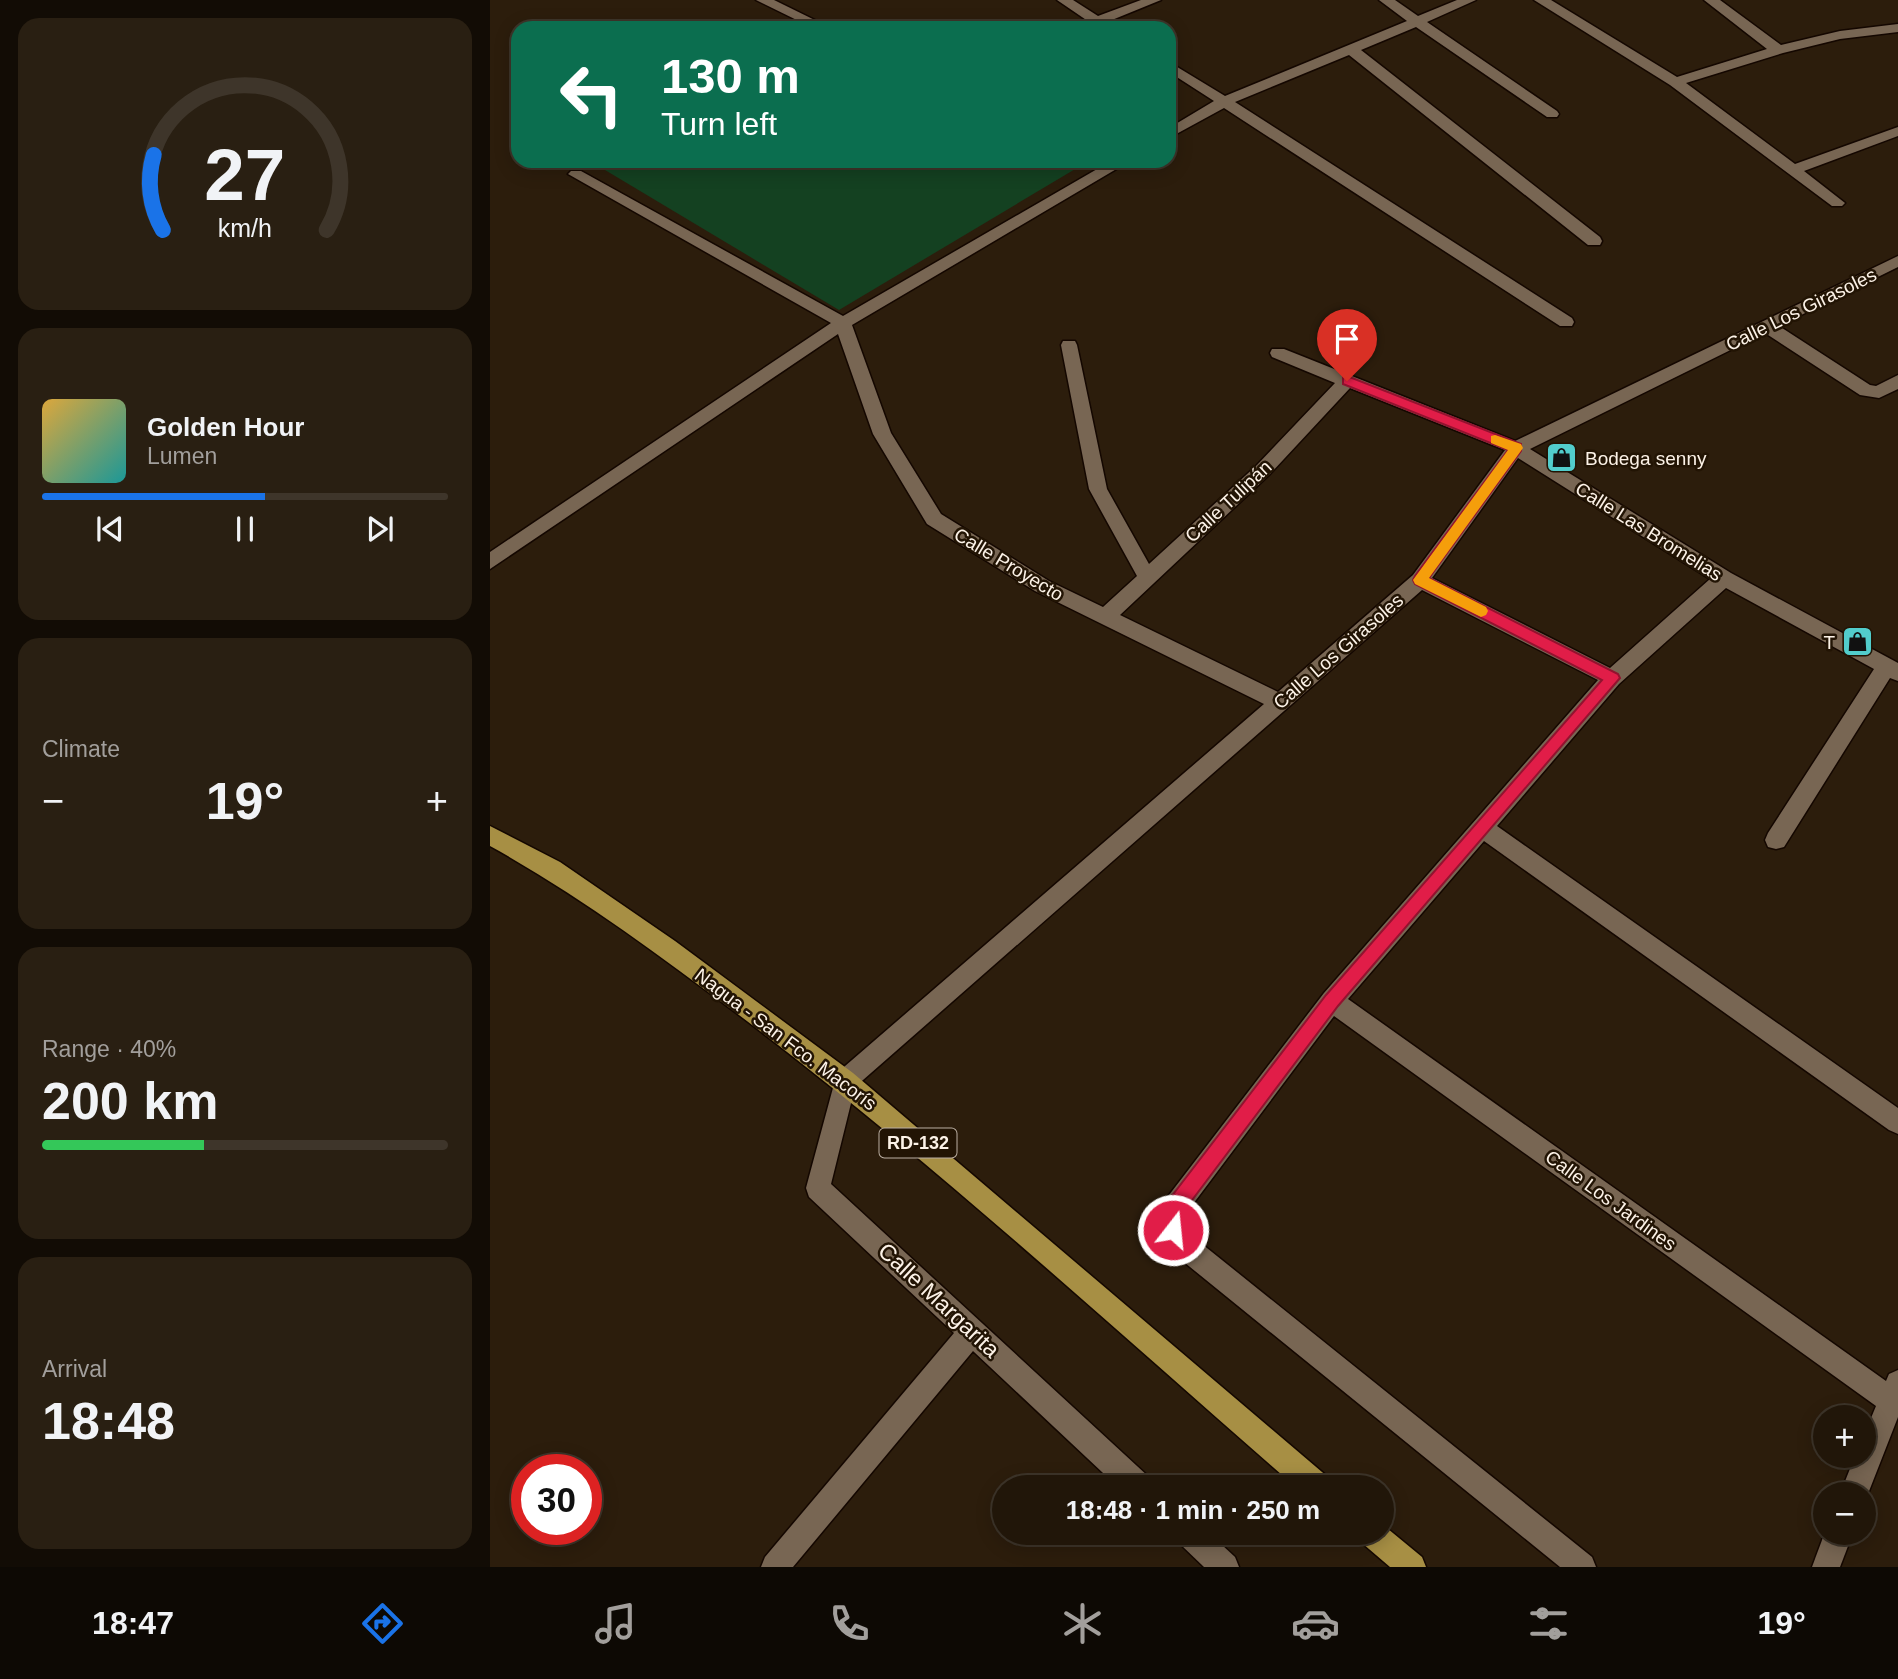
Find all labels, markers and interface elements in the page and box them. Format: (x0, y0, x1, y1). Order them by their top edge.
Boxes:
icon: left (546, 49, 637, 140)
text: 130 m (661, 49, 800, 103)
text: Turn left (661, 106, 777, 142)
text: 27 (205, 134, 285, 215)
text: km/h (218, 214, 272, 242)
street label: Calle Los Girasoles (1723, 264, 1880, 355)
pin (1317, 309, 1377, 381)
icon: arrive (1328, 320, 1366, 358)
text: Golden Hour (147, 412, 304, 442)
shop icon: Bodega senny (1545, 441, 1579, 475)
text: Lumen (147, 443, 217, 469)
place label: Bodega senny (1585, 448, 1707, 469)
street label: Calle Tulipán (1181, 456, 1276, 547)
street label: Calle Las Bromelias (1572, 478, 1726, 585)
icon: previous (91, 510, 129, 548)
icon: pause (226, 510, 264, 548)
icon: next (361, 510, 399, 548)
street label: Calle Proyecto (950, 524, 1067, 605)
street label: Calle Los Girasoles (1269, 589, 1407, 713)
shop icon: T (1841, 625, 1875, 659)
place label: T (1823, 632, 1835, 653)
text: Climate (42, 736, 120, 762)
text: 19° (206, 772, 284, 830)
text: − (42, 780, 64, 822)
text: + (426, 780, 448, 822)
street label: Nagua - San Fco. Macorís (691, 964, 881, 1115)
text: Range · 40% (42, 1036, 176, 1062)
text: 200 km (42, 1072, 218, 1130)
road number: RD-132 (880, 1128, 956, 1158)
street label: Calle Los Jardines (1541, 1146, 1680, 1255)
position arrow (1136, 1193, 1210, 1267)
street label: Calle Margarita (873, 1237, 1005, 1363)
text: Arrival (42, 1356, 107, 1382)
text: 18:48 (42, 1392, 175, 1450)
map controls (1813, 1405, 1876, 1545)
button: + (1813, 1405, 1876, 1468)
speed limit sign: 30 (511, 1454, 602, 1545)
button: − (1813, 1482, 1876, 1545)
text: 18:48 · 1 min · 250 m (1066, 1495, 1320, 1525)
icon: directions (358, 1599, 407, 1648)
icon: music (591, 1599, 640, 1648)
icon: phone (825, 1599, 874, 1648)
icon: climate (1058, 1599, 1107, 1648)
icon: car (1291, 1599, 1340, 1648)
icon: filters (1524, 1599, 1573, 1648)
text: 18:47 (92, 1605, 174, 1641)
text: 19° (1757, 1605, 1806, 1641)

